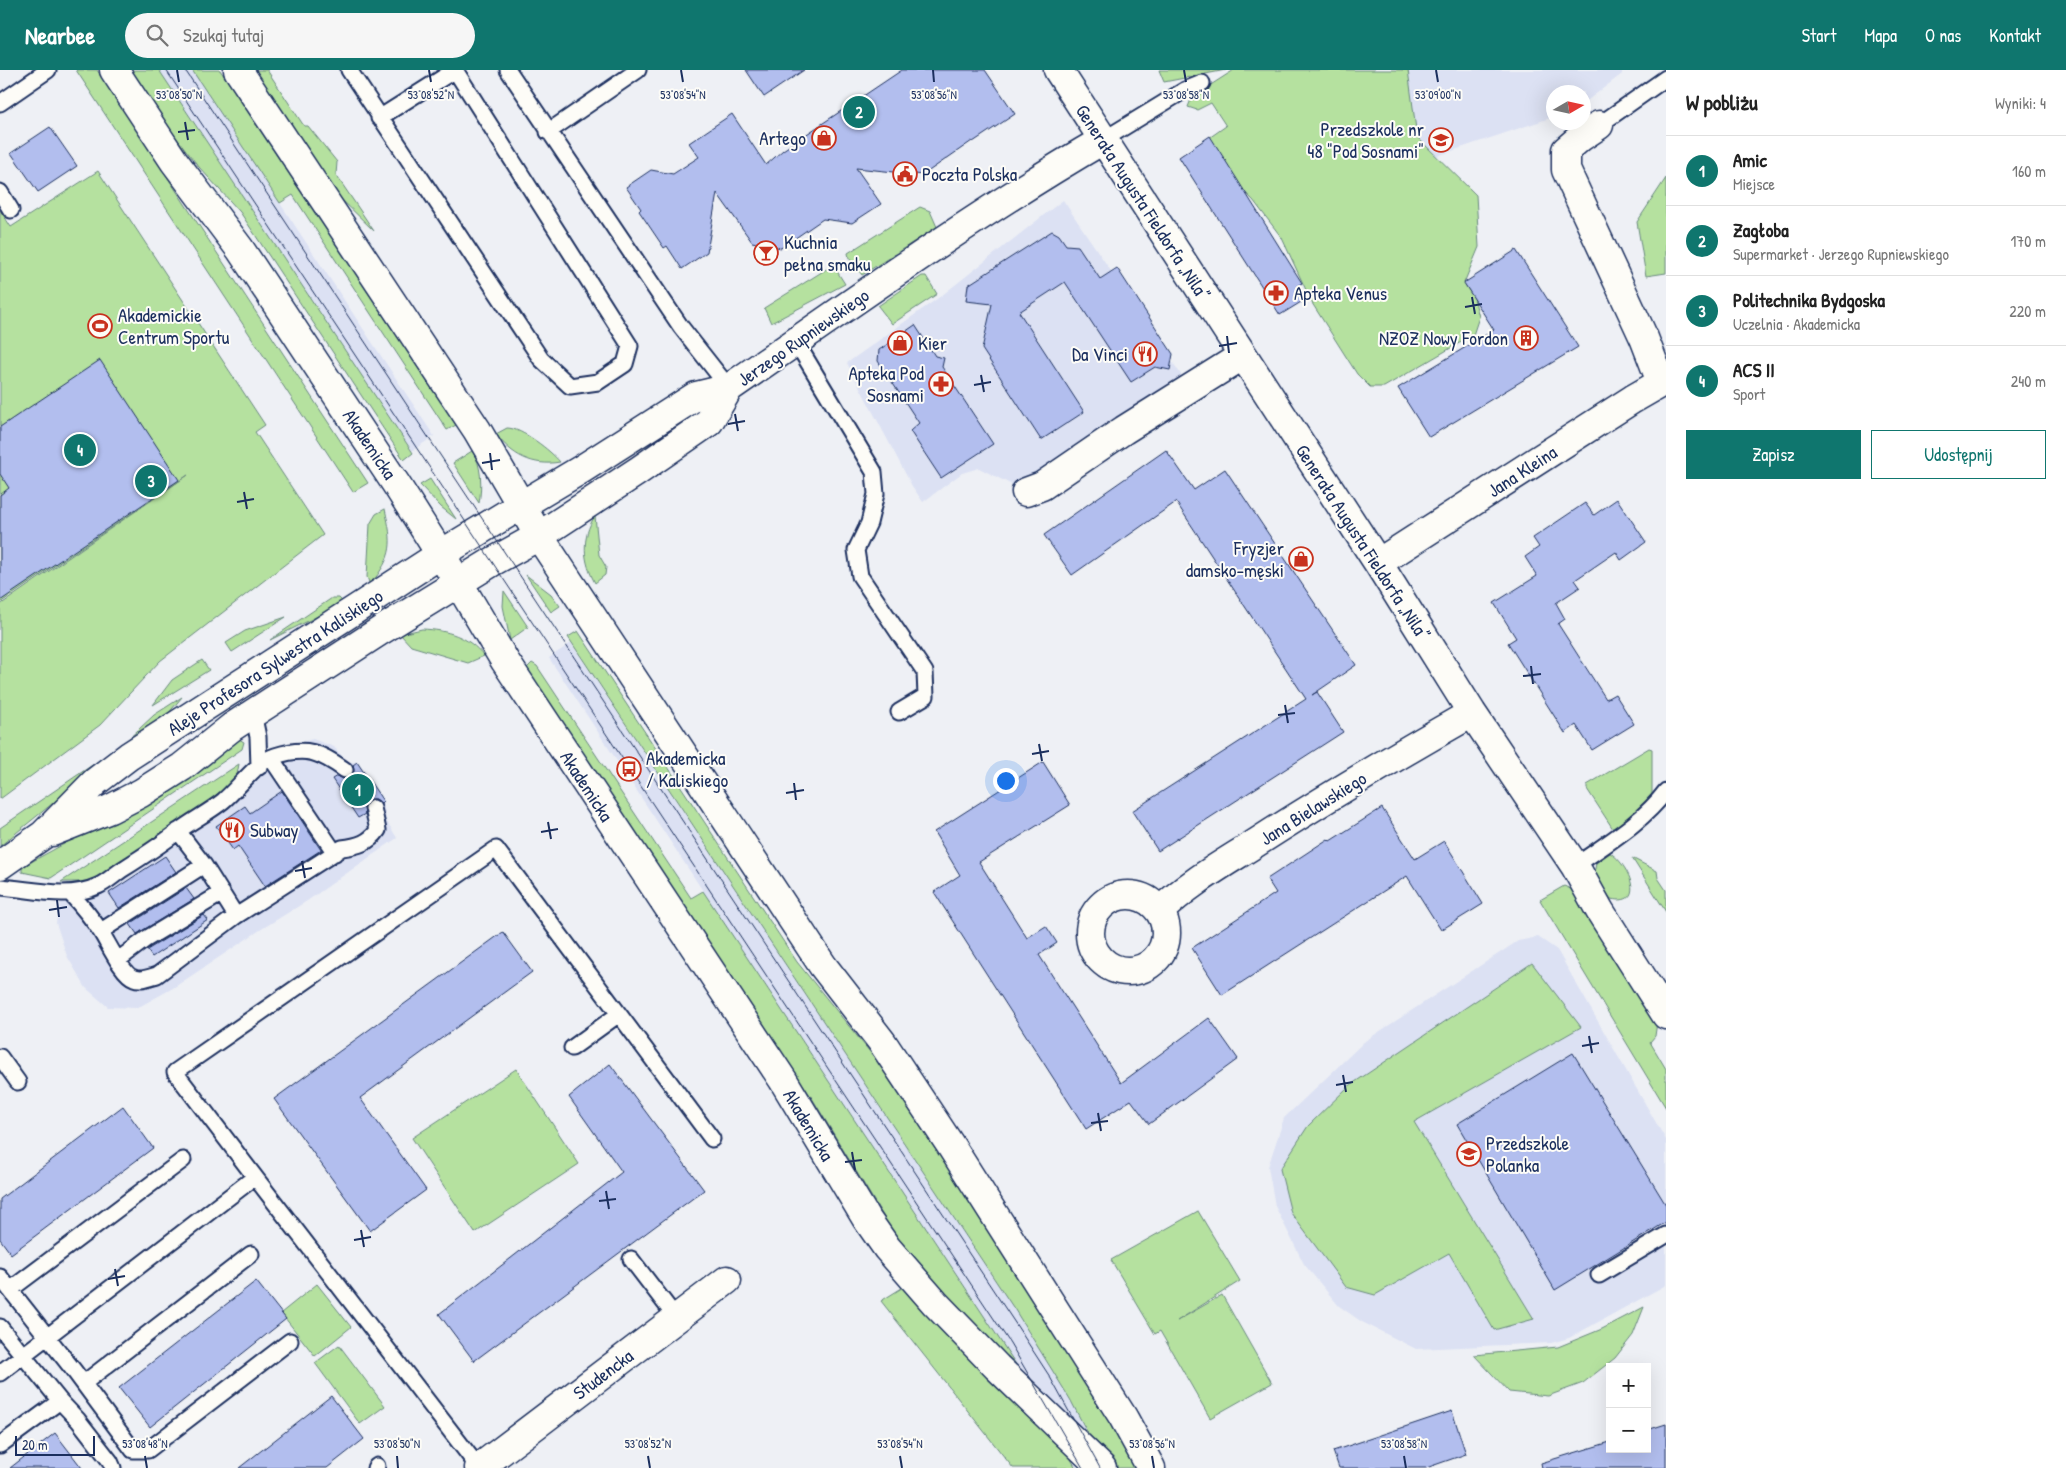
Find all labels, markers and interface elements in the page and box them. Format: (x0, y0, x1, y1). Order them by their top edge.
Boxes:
search box (125, 13, 475, 58)
text: Nearbee (25, 19, 95, 51)
icon: search (143, 21, 171, 49)
text: Szukaj tutaj (183, 22, 264, 48)
text: Start (1802, 23, 1836, 48)
text: Mapa (1864, 23, 1897, 48)
text: O nas (1925, 23, 1961, 48)
text: Kontakt (1989, 23, 2041, 48)
north arrow (1546, 85, 1591, 130)
text: 53°08'50"N (156, 86, 202, 103)
text: 53°08'52"N (408, 86, 454, 103)
text: 53°08'54"N (660, 86, 706, 103)
text: 53°08'56"N (911, 86, 957, 103)
text: 53°08'58"N (1163, 86, 1209, 103)
text: 53°09'00"N (1415, 86, 1461, 103)
text: W pobliżu (1686, 88, 1758, 117)
text: Wyniki: 4 (1995, 92, 2046, 114)
pin: 2 (843, 93, 875, 131)
street label: Generała Augusta Fieldorfa „Nila” (1070, 99, 1216, 305)
place label: Przedszkole nr 48 "Pod Sosnami" (1307, 116, 1425, 164)
place label: Artego (759, 125, 806, 151)
shop icon: Artego (811, 125, 837, 151)
school or university icon: Przedszkole nr 48 "Pod Sosnami" (1428, 127, 1454, 153)
text: Amic (1733, 147, 1767, 173)
text: 1 (1699, 160, 1705, 182)
text: 160 m (2012, 160, 2046, 182)
public building icon: Poczta Polska (892, 161, 918, 187)
place label: Poczta Polska (922, 161, 1018, 187)
text: Miejsce (1733, 173, 1775, 195)
text: Zagłoba (1733, 217, 1789, 243)
place label: Kuchnia pełna smaku (784, 229, 871, 277)
text: 2 (1698, 230, 1706, 252)
text: 170 m (2011, 230, 2046, 252)
bar icon: Kuchnia pełna smaku (753, 240, 779, 266)
text: Supermarket · Jerzego Rupniewskiego (1733, 243, 1949, 265)
pharmacy icon: Apteka Venus (1263, 280, 1289, 306)
place label: Apteka Venus (1294, 280, 1387, 306)
street label: Jerzego Rupniewskiego (732, 282, 874, 392)
text: Politechnika Bydgoska (1733, 287, 1885, 313)
text: 3 (1698, 300, 1706, 322)
text: 220 m (2009, 300, 2046, 322)
place label: Akademickie Centrum Sportu (118, 302, 230, 350)
sports icon: Akademickie Centrum Sportu (87, 313, 113, 339)
text: Uczelnia · Akademicka (1733, 313, 1860, 335)
place label: NZOZ Nowy Fordon (1379, 325, 1508, 351)
building icon: NZOZ Nowy Fordon (1513, 325, 1539, 351)
shop icon: Kier (887, 330, 913, 356)
place label: Kier (918, 330, 948, 356)
place label: Da Vinci (1072, 341, 1128, 367)
restaurant icon: Da Vinci (1132, 341, 1158, 367)
text: ACS II (1733, 357, 1775, 383)
place label: Apteka Pod Sosnami (849, 360, 925, 408)
text: 4 (1699, 370, 1705, 392)
text: 240 m (2011, 370, 2046, 392)
pharmacy icon: Apteka Pod Sosnami (928, 371, 954, 397)
text: Sport (1733, 383, 1765, 405)
street label: Akademicka (337, 404, 403, 485)
button: Zapisz (1686, 430, 1861, 479)
button: Udostępnij (1871, 430, 2046, 479)
pin: 4 (64, 431, 96, 469)
street label: Generała Augusta Fieldorfa „Nila” (1290, 439, 1436, 645)
street label: Jana Kleina (1482, 439, 1562, 503)
pin: 3 (135, 462, 167, 500)
place label: Fryzjer damsko-męski (1186, 535, 1285, 583)
shop icon: Fryzjer damsko-męski (1288, 546, 1314, 572)
street label: Aleje Profesora Sylwestra Kaliskiego (162, 582, 388, 741)
place label: Akademicka / Kaliskiego (646, 745, 729, 793)
street label: Akademicka (554, 746, 620, 827)
bus stop icon: Akademicka / Kaliskiego (616, 756, 642, 782)
street label: Jana Bielawskiego (1255, 765, 1371, 851)
your location (993, 768, 1019, 794)
pin: 1 (342, 771, 374, 809)
restaurant icon: Subway (219, 817, 245, 843)
place label: Subway (250, 817, 298, 843)
street label: Akademicka (777, 1084, 841, 1166)
place label: Przedszkole Polanka (1486, 1130, 1570, 1178)
school or university icon: Przedszkole Polanka (1456, 1141, 1482, 1167)
street label: Studencka (568, 1342, 639, 1405)
map controls (1606, 1363, 1651, 1453)
button: + (1606, 1363, 1651, 1408)
button: − (1606, 1408, 1651, 1453)
scale bar (15, 1433, 95, 1456)
text: 20 m (22, 1435, 48, 1454)
text: 53°08'48"N (122, 1435, 168, 1452)
text: 53°08'50"N (374, 1435, 420, 1452)
text: 53°08'52"N (625, 1435, 671, 1452)
text: 53°08'54"N (877, 1435, 923, 1452)
text: 53°08'56"N (1129, 1435, 1175, 1452)
text: 53°08'58"N (1381, 1435, 1427, 1452)

